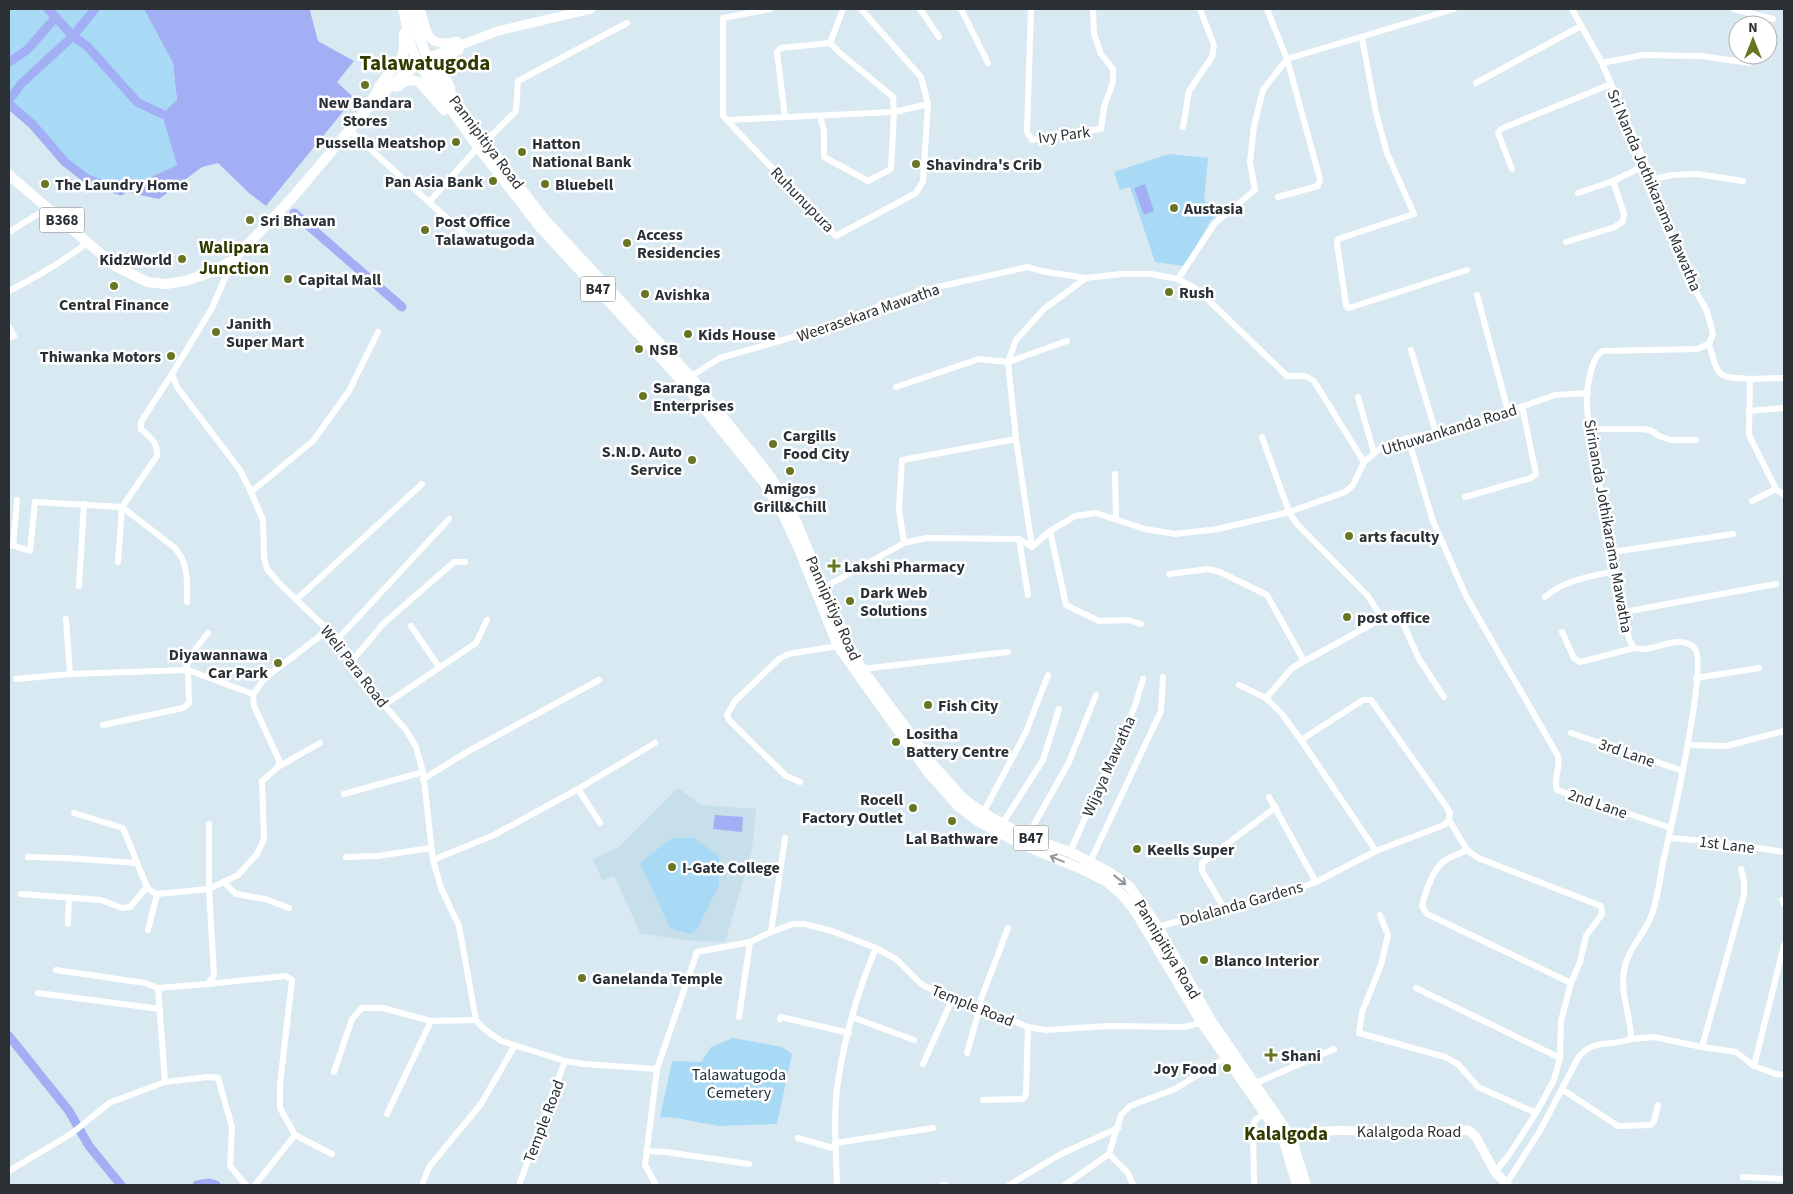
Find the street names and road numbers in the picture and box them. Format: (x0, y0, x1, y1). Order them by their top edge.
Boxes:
street label: Sri Nanda Jothikarama Mawatha (1601, 86, 1707, 295)
street label: Pannipitiya Road (443, 91, 529, 194)
street label: Ivy Park (1037, 121, 1091, 149)
street label: Ruhunupura (765, 162, 839, 237)
road number: B368 (40, 208, 84, 232)
road number: B47 (580, 276, 616, 302)
street label: Weerasekara Mawatha (794, 278, 943, 348)
street label: Uthuwankanda Road (1379, 399, 1520, 461)
street label: Sirinanda Jothikarama Mawatha (1578, 418, 1638, 635)
street label: Pannipitiya Road (800, 552, 866, 664)
street label: Weli Para Road (315, 621, 393, 712)
street label: Wijaya Mawatha (1077, 713, 1141, 820)
street label: 3rd Lane (1596, 733, 1658, 773)
street label: 2nd Lane (1565, 784, 1630, 824)
road number: B47 (1014, 826, 1048, 850)
street label: 1st Lane (1698, 831, 1756, 859)
street label: Dolalanda Gardens (1177, 876, 1306, 932)
street label: Pannipitiya Road (1129, 896, 1206, 1004)
street label: Temple Road (928, 979, 1017, 1032)
street label: Temple Road (518, 1077, 570, 1166)
street label: Kalalgoda Road (1357, 1121, 1461, 1143)

